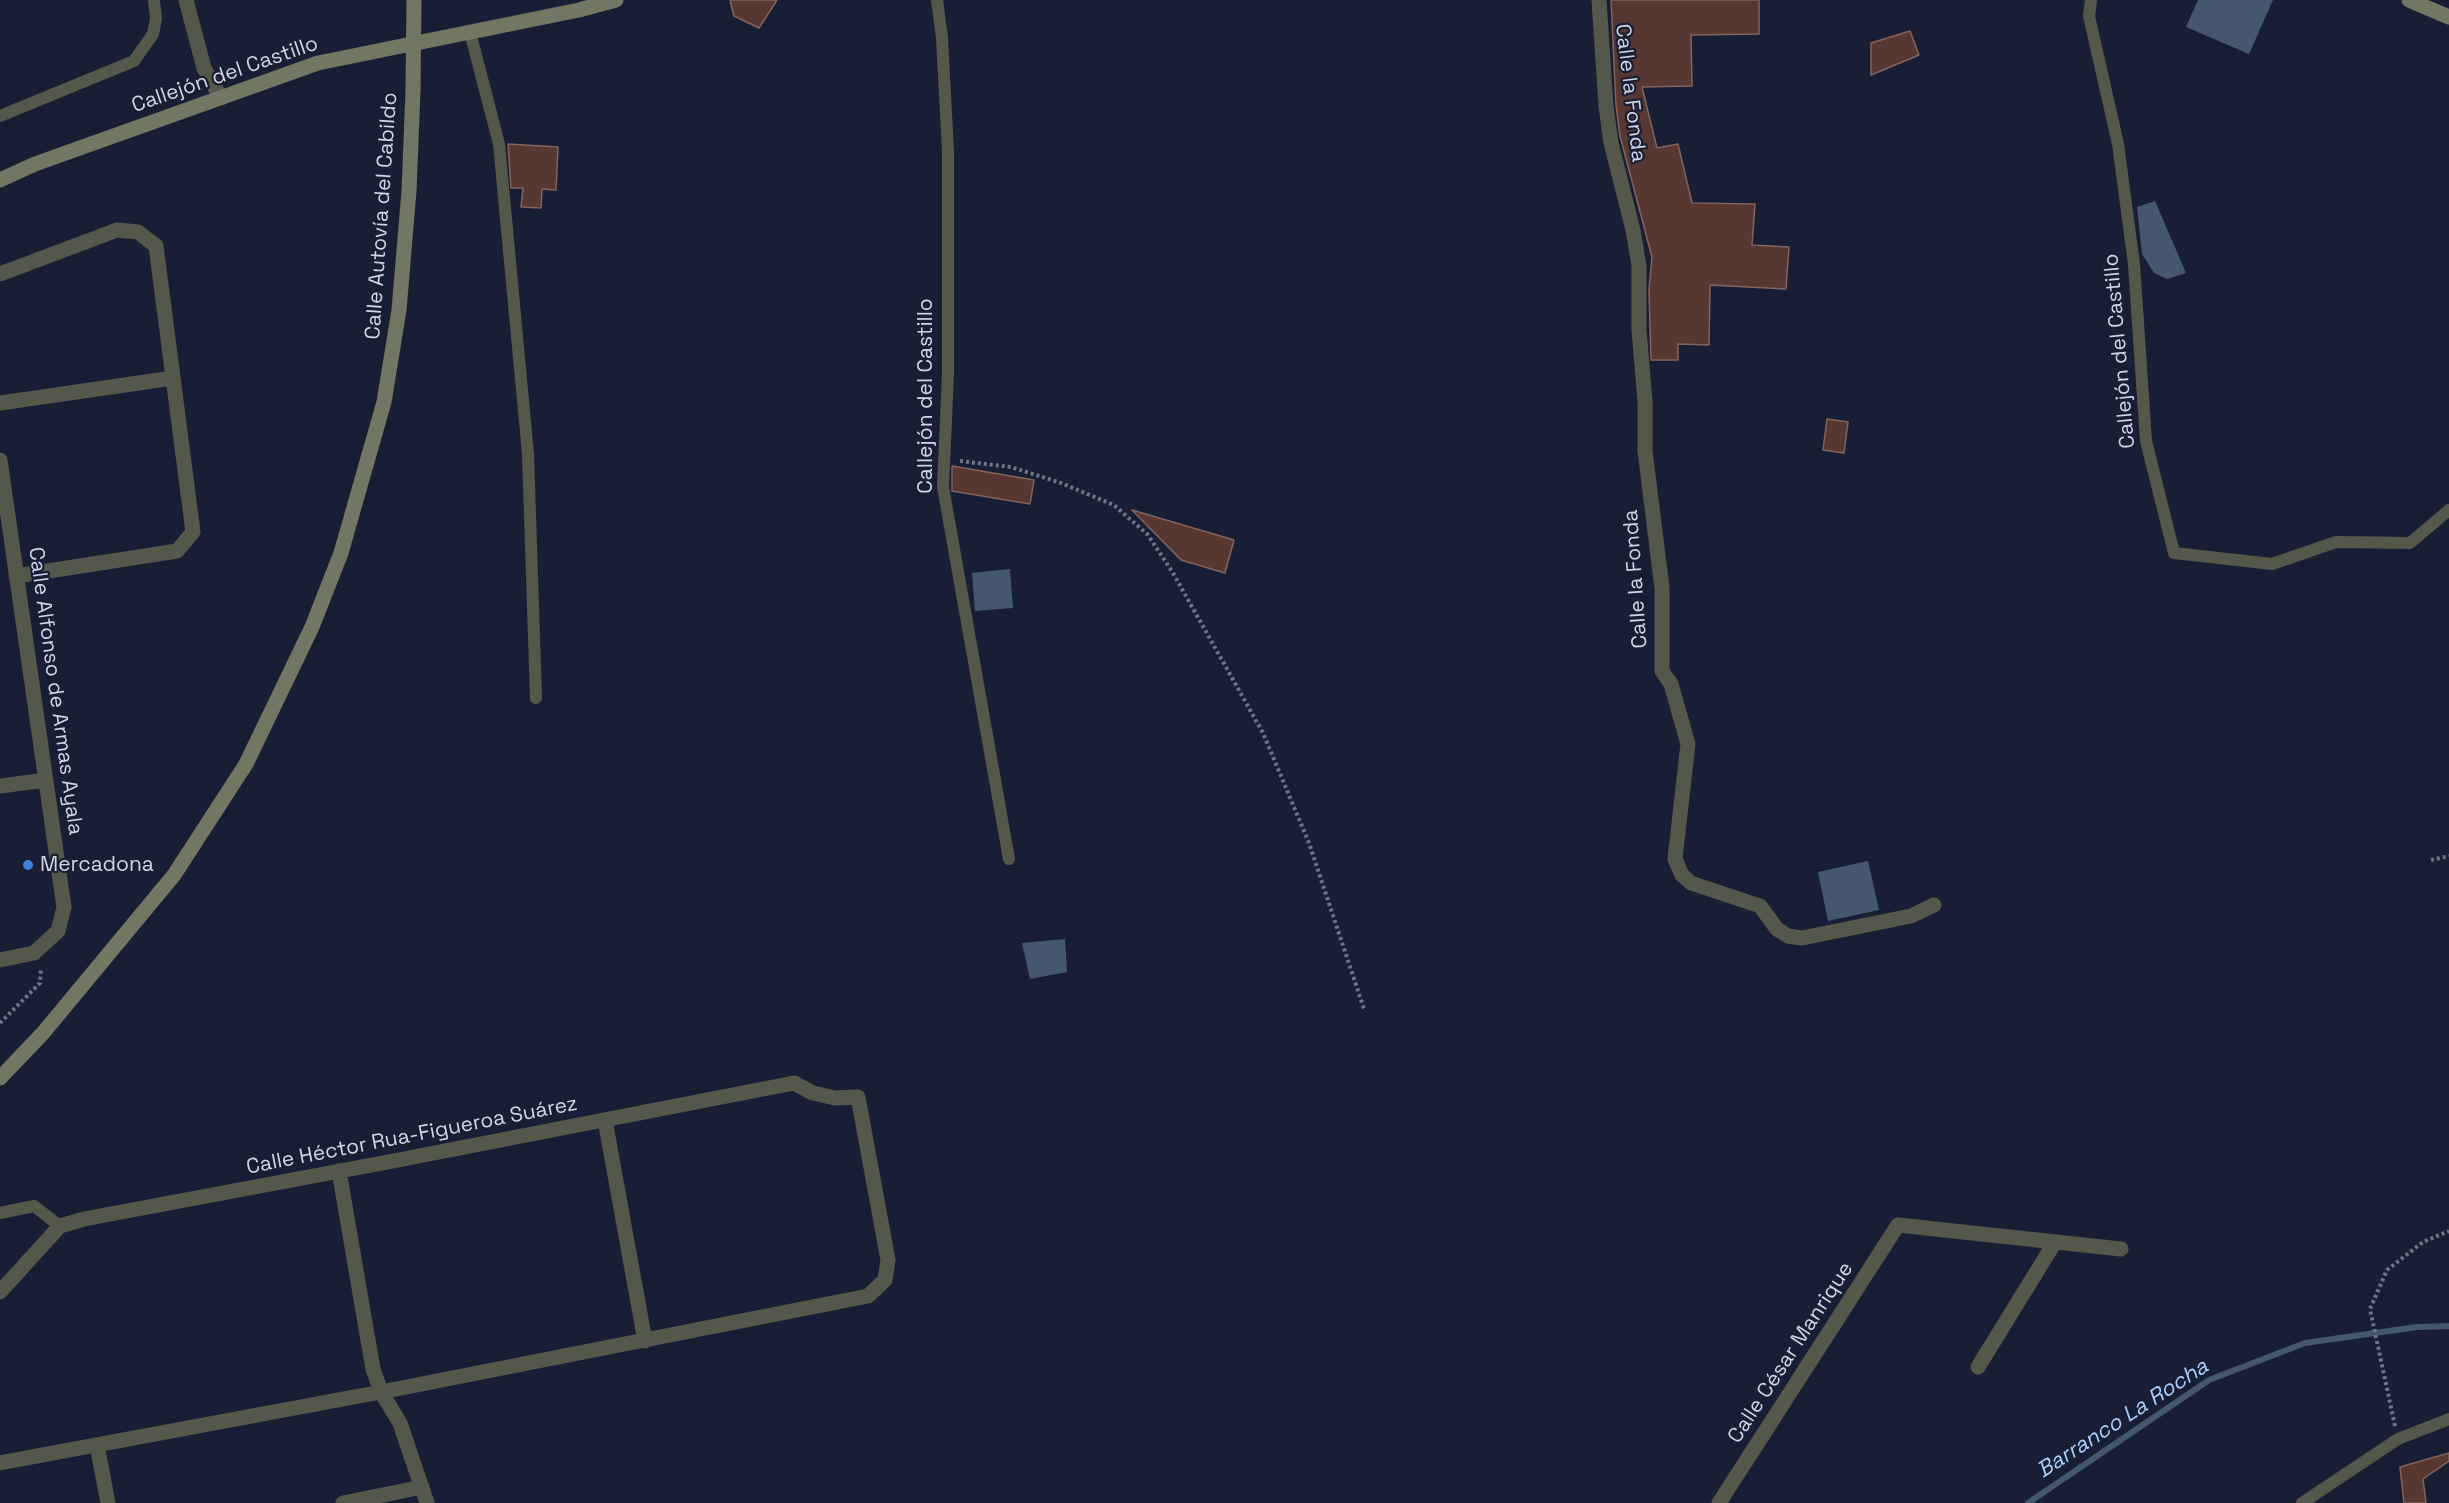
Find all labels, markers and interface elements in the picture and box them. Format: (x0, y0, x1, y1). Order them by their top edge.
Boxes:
street label: Calle la Fonda (1609, 23, 1651, 163)
street label: Callejón del Castillo (128, 31, 322, 119)
street label: Calle Autovía del Cabildo (361, 91, 403, 341)
street label: Callejón del Castillo (2099, 252, 2141, 450)
street label: Callejón del Castillo (913, 298, 939, 494)
street label: Calle la Fonda (1619, 509, 1653, 649)
street label: Calle Alfonso de Armas Ayala (22, 545, 88, 837)
place label: Mercadona (40, 852, 154, 878)
marker: Mercadona (21, 858, 35, 872)
street label: Calle Héctor Rua-Figueroa Suárez (244, 1092, 580, 1180)
street label: Calle César Manrique (1723, 1258, 1859, 1448)
water label: Barranco La Rocha (2032, 1354, 2214, 1484)

